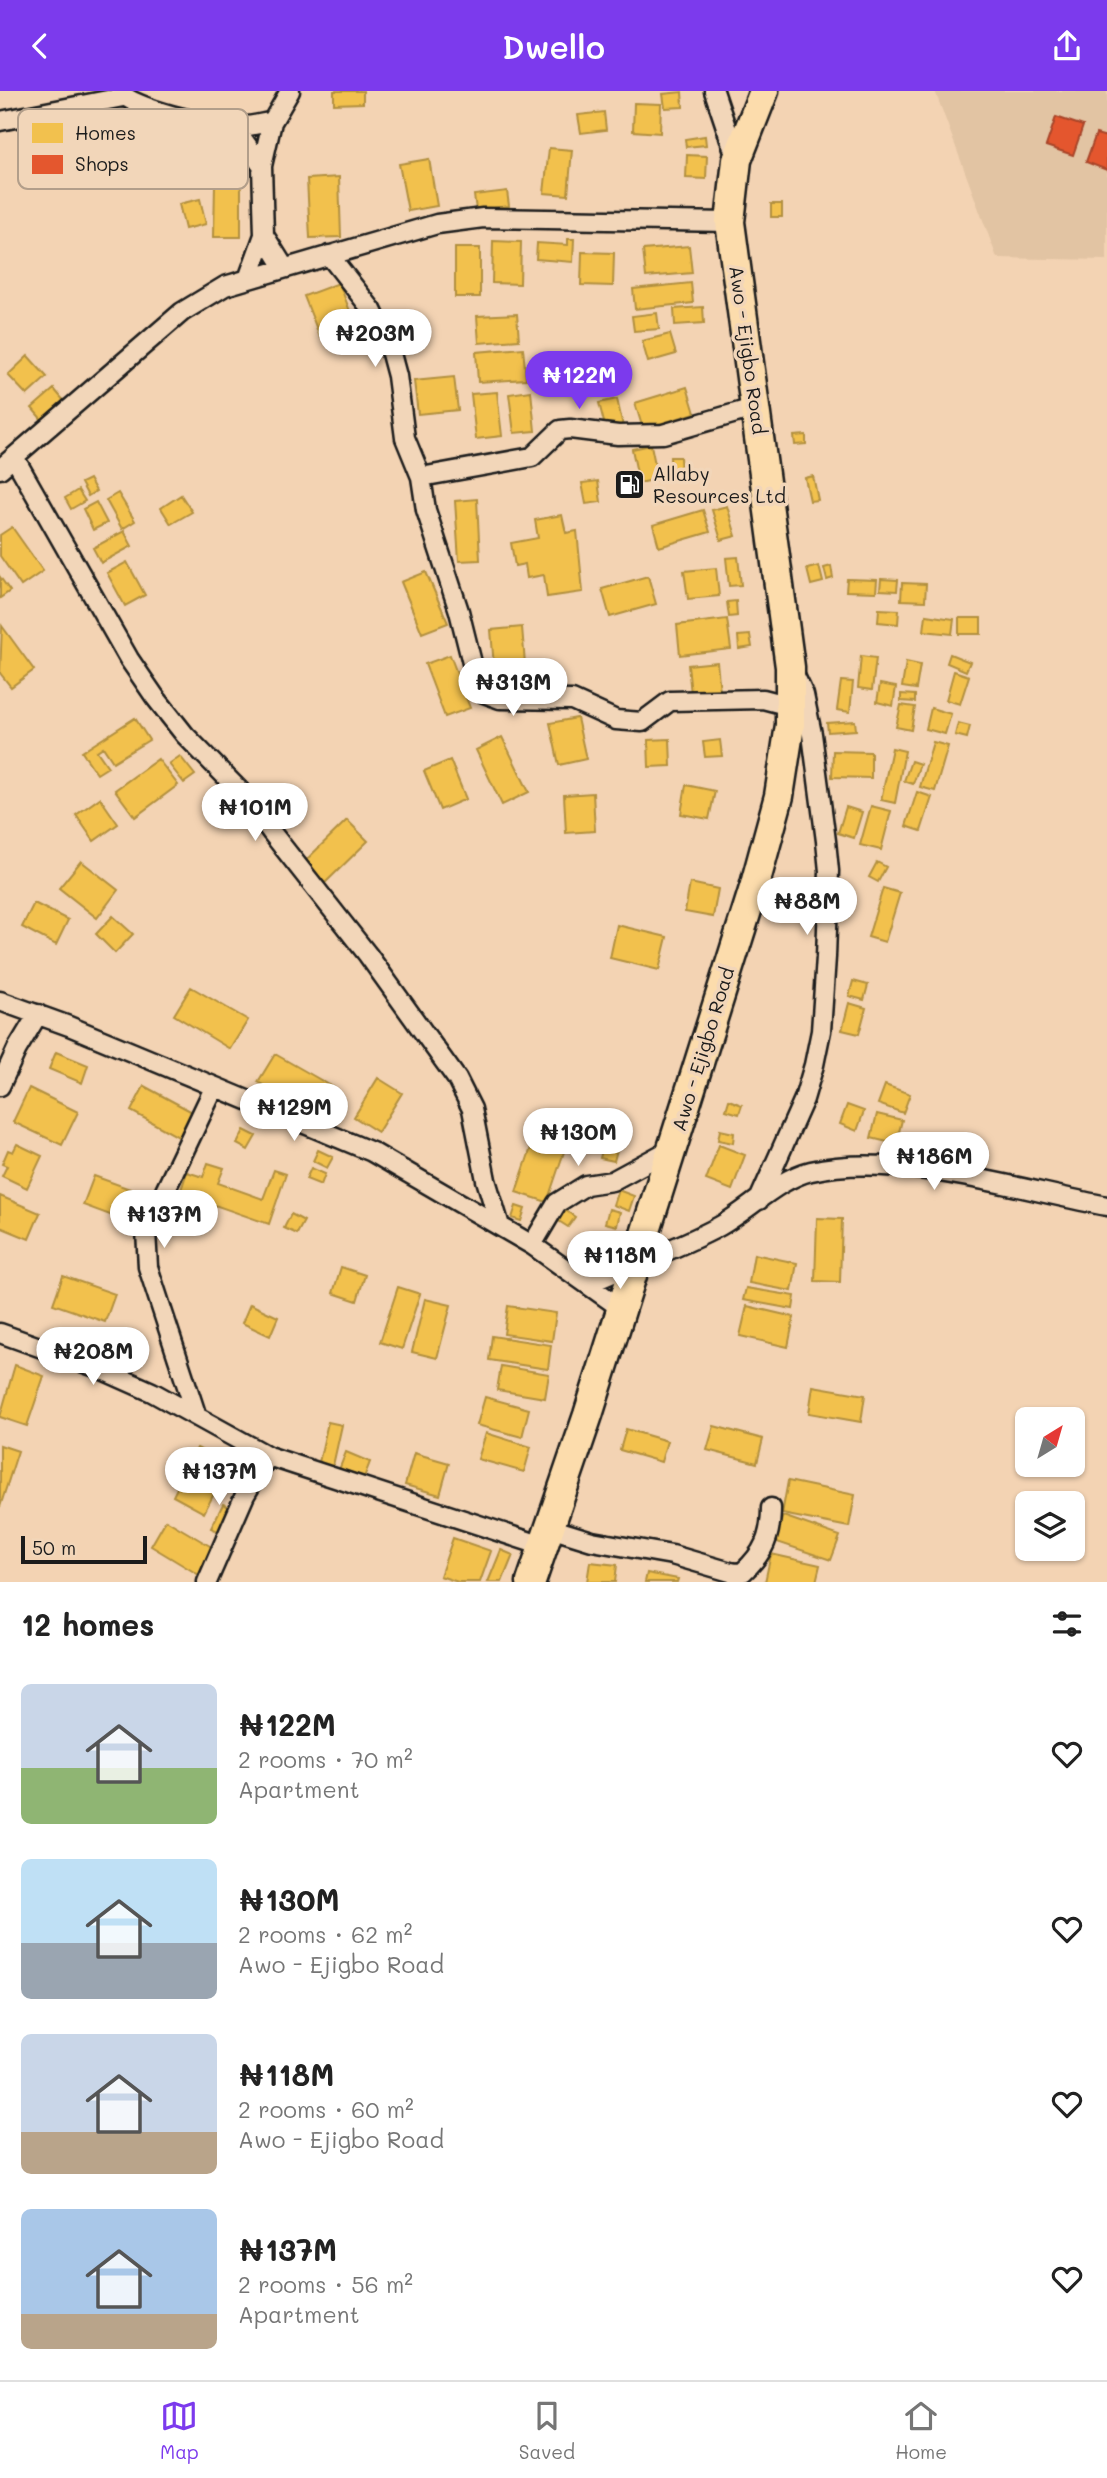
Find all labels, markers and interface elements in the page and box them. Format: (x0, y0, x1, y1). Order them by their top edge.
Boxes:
text: Dwello (502, 25, 605, 67)
icon: back (21, 27, 59, 65)
icon: share (1048, 27, 1086, 65)
legend (18, 109, 248, 189)
text: Homes (75, 120, 136, 145)
text: Shops (75, 151, 129, 176)
street label: Awo - Ejigbo Road (724, 264, 773, 436)
pin: ₦203M (326, 309, 424, 369)
text: ₦203M (335, 317, 415, 347)
pin: ₦122M (530, 351, 628, 411)
text: ₦122M (541, 359, 617, 389)
place label: Allaby Resources Ltd (653, 461, 786, 508)
fuel station icon: Allaby Resources Ltd (613, 468, 647, 502)
pin: ₦313M (464, 659, 562, 718)
text: ₦313M (474, 666, 552, 696)
pin: ₦101M (206, 783, 304, 843)
text: ₦101M (218, 791, 292, 821)
pin: ₦88M (766, 877, 848, 937)
text: ₦88M (773, 885, 841, 915)
street label: Awo - Ejigbo Road (666, 964, 739, 1134)
pin: ₦129M (245, 1083, 343, 1143)
text: ₦129M (256, 1091, 332, 1121)
pin: ₦130M (529, 1109, 627, 1168)
text: ₦130M (539, 1116, 617, 1146)
pin: ₦186M (885, 1133, 983, 1192)
text: ₦186M (895, 1140, 973, 1170)
pin: ₦137M (115, 1191, 213, 1250)
text: ₦137M (126, 1198, 202, 1228)
pin: ₦118M (571, 1231, 669, 1291)
text: ₦118M (583, 1239, 657, 1269)
pin: ₦208M (44, 1327, 142, 1387)
text: ₦208M (52, 1335, 134, 1365)
north arrow (1015, 1407, 1085, 1477)
map controls (1015, 1407, 1085, 1561)
pin: ₦137M (170, 1447, 268, 1507)
text: ₦137M (181, 1455, 257, 1485)
button: layers (1015, 1491, 1085, 1561)
scale bar (21, 1533, 147, 1565)
text: 50 m (32, 1535, 76, 1560)
text: 12 homes (21, 1604, 154, 1644)
icon: filters (1048, 1605, 1086, 1643)
text: ₦122M (238, 1704, 336, 1744)
icon: home (77, 1712, 161, 1796)
icon: heart (1048, 1735, 1086, 1773)
text: 2 rooms · 70 m² (238, 1744, 413, 1774)
text: Apartment (238, 1774, 360, 1804)
text: ₦130M (238, 1879, 340, 1919)
icon: home (77, 1887, 161, 1971)
icon: heart (1048, 1910, 1086, 1948)
text: 2 rooms · 62 m² (238, 1919, 412, 1949)
text: Awo - Ejigbo Road (238, 1949, 444, 1979)
text: ₦118M (238, 2054, 334, 2094)
icon: home (77, 2062, 161, 2146)
icon: heart (1048, 2085, 1086, 2123)
text: 2 rooms · 60 m² (238, 2094, 414, 2124)
text: Awo - Ejigbo Road (238, 2124, 444, 2154)
text: ₦137M (238, 2229, 337, 2269)
icon: home (77, 2237, 161, 2321)
icon: heart (1048, 2260, 1086, 2298)
text: 2 rooms · 56 m² (238, 2269, 413, 2299)
text: Apartment (238, 2299, 360, 2329)
tab: Map (160, 2397, 199, 2464)
tab: Saved (519, 2397, 575, 2464)
tab: Home (895, 2397, 947, 2464)

